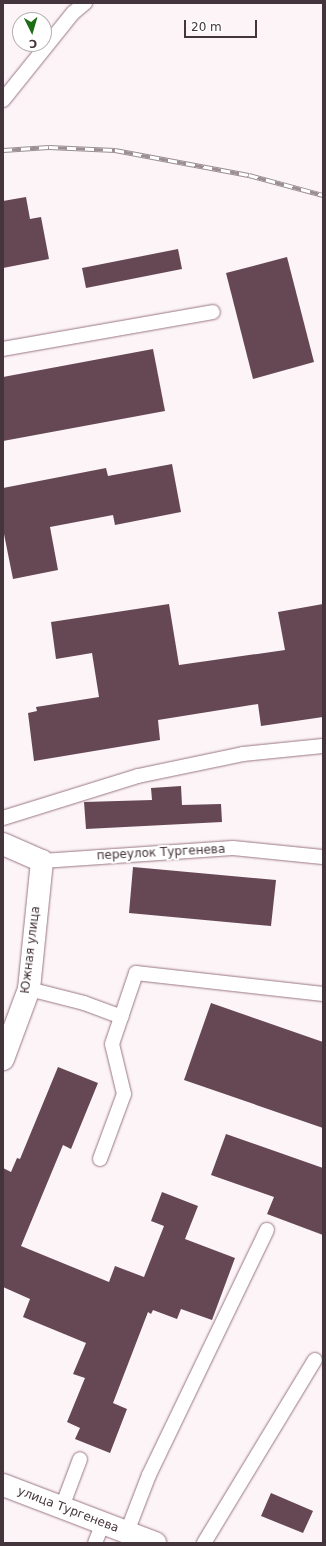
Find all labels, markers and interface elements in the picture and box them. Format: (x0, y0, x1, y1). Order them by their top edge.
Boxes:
north arrow (12, 12, 52, 52)
scale bar (186, 12, 259, 38)
text: 20 m (191, 20, 222, 34)
text: С (28, 37, 38, 50)
street label: переулок Тургенева (96, 842, 226, 864)
street label: Южная улица (18, 905, 44, 995)
street label: улица Тургенева (15, 1484, 121, 1536)

